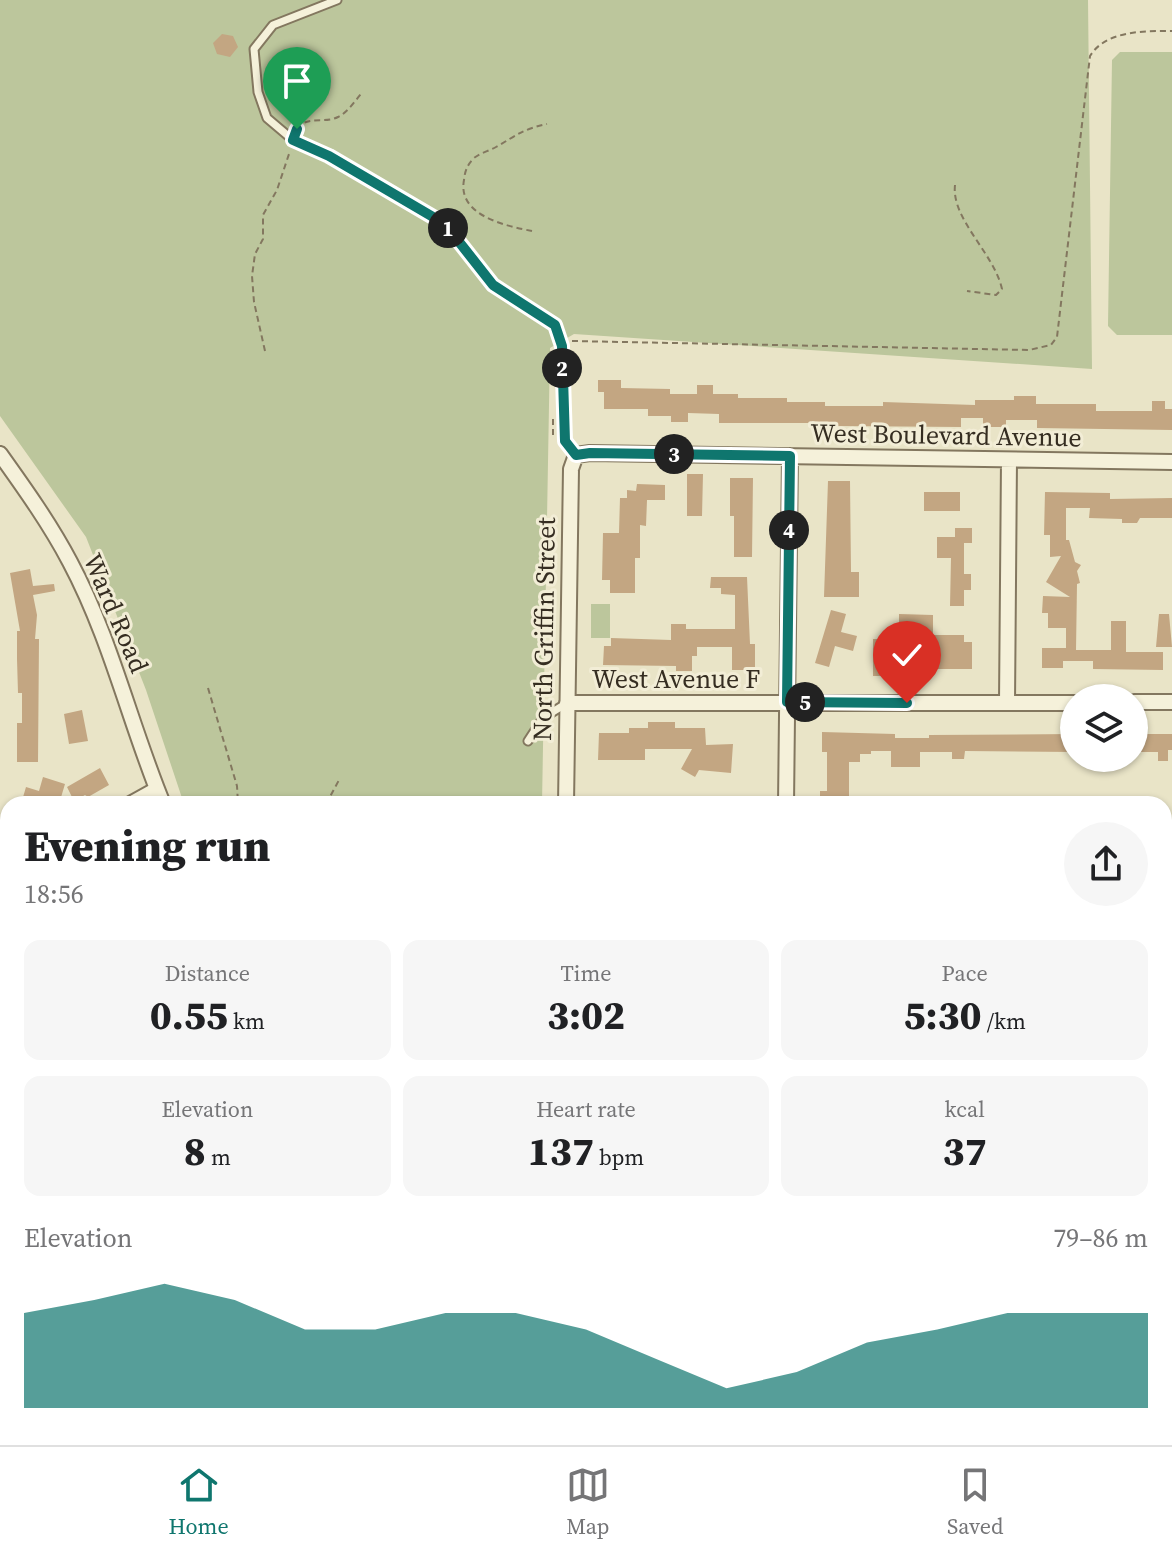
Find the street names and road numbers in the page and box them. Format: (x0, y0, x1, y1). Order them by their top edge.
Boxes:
street label: West Boulevard Avenue (810, 415, 1082, 455)
street label: North Griffin Street (524, 516, 564, 741)
street label: Ward Road (75, 548, 157, 679)
street label: West Avenue F (592, 661, 760, 697)

